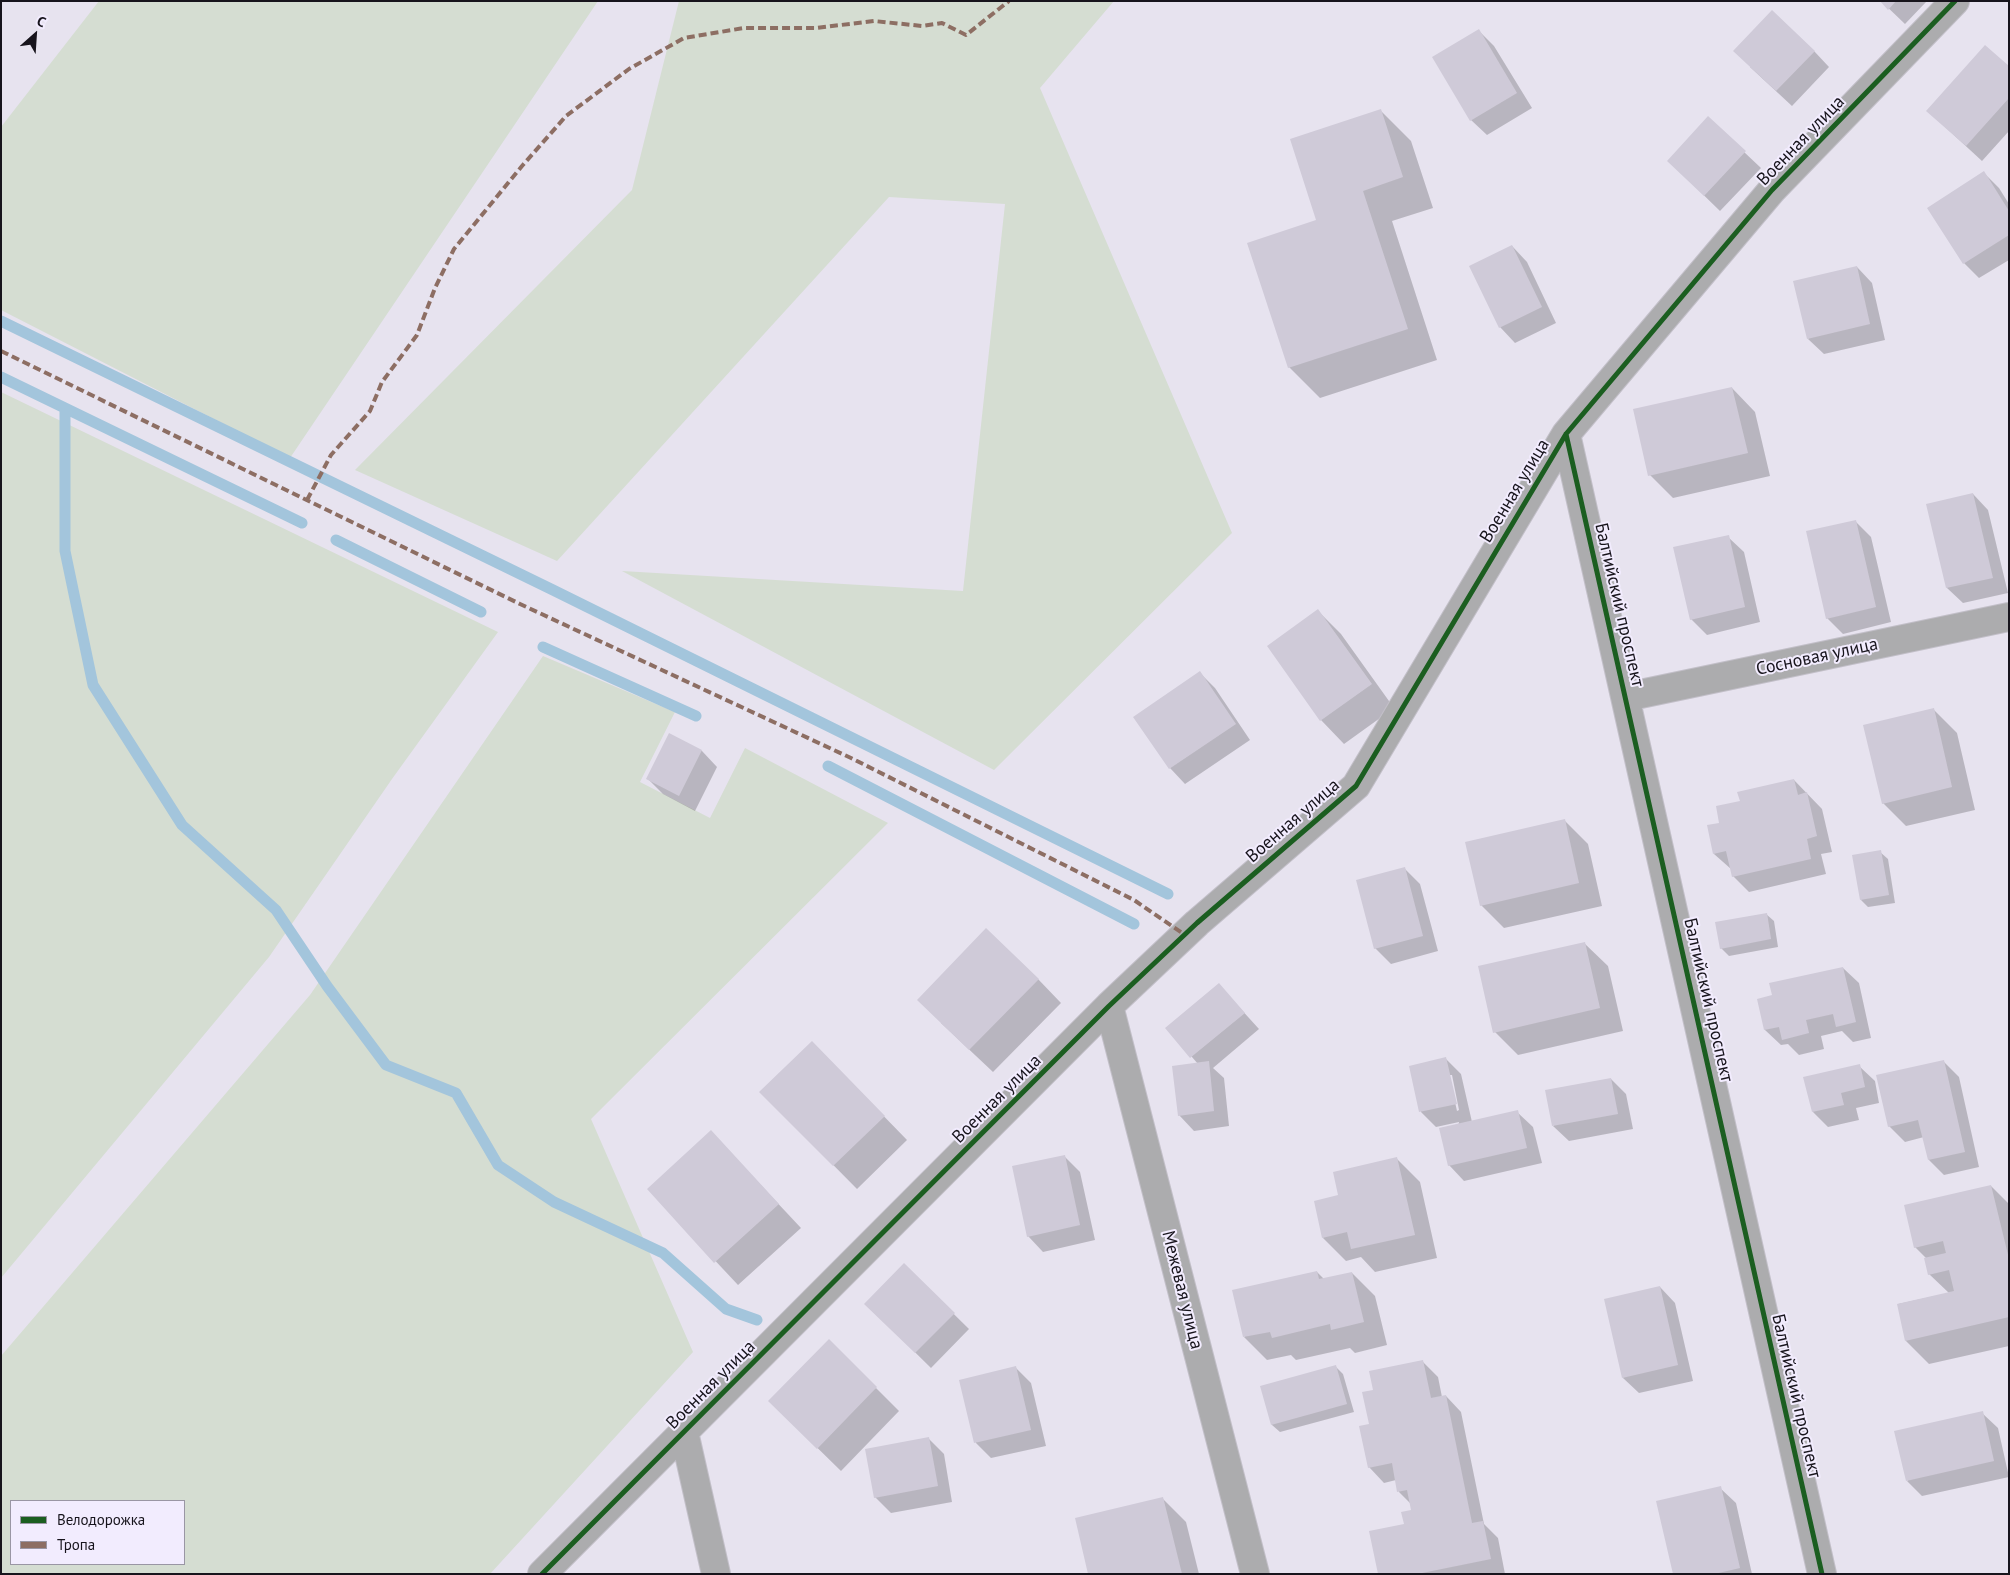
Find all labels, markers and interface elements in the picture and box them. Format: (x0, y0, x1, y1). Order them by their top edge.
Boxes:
north arrow (10, 10, 60, 60)
text: С (34, 12, 49, 31)
street label: Военная улица (1753, 91, 1849, 191)
street label: Военная улица (1476, 435, 1554, 547)
street label: Балтийский проспект (1590, 521, 1648, 689)
street label: Сосновая улица (1754, 634, 1880, 680)
street label: Военная улица (1242, 775, 1344, 867)
street label: Балтийский проспект (1679, 916, 1737, 1084)
street label: Военная улица (948, 1050, 1046, 1148)
street label: Межевая улица (1157, 1229, 1207, 1351)
street label: Балтийский проспект (1767, 1312, 1825, 1480)
street label: Военная улица (662, 1336, 760, 1434)
legend (10, 1500, 185, 1565)
text: Велодорожка (57, 1510, 145, 1529)
text: Тропа (57, 1535, 95, 1554)

